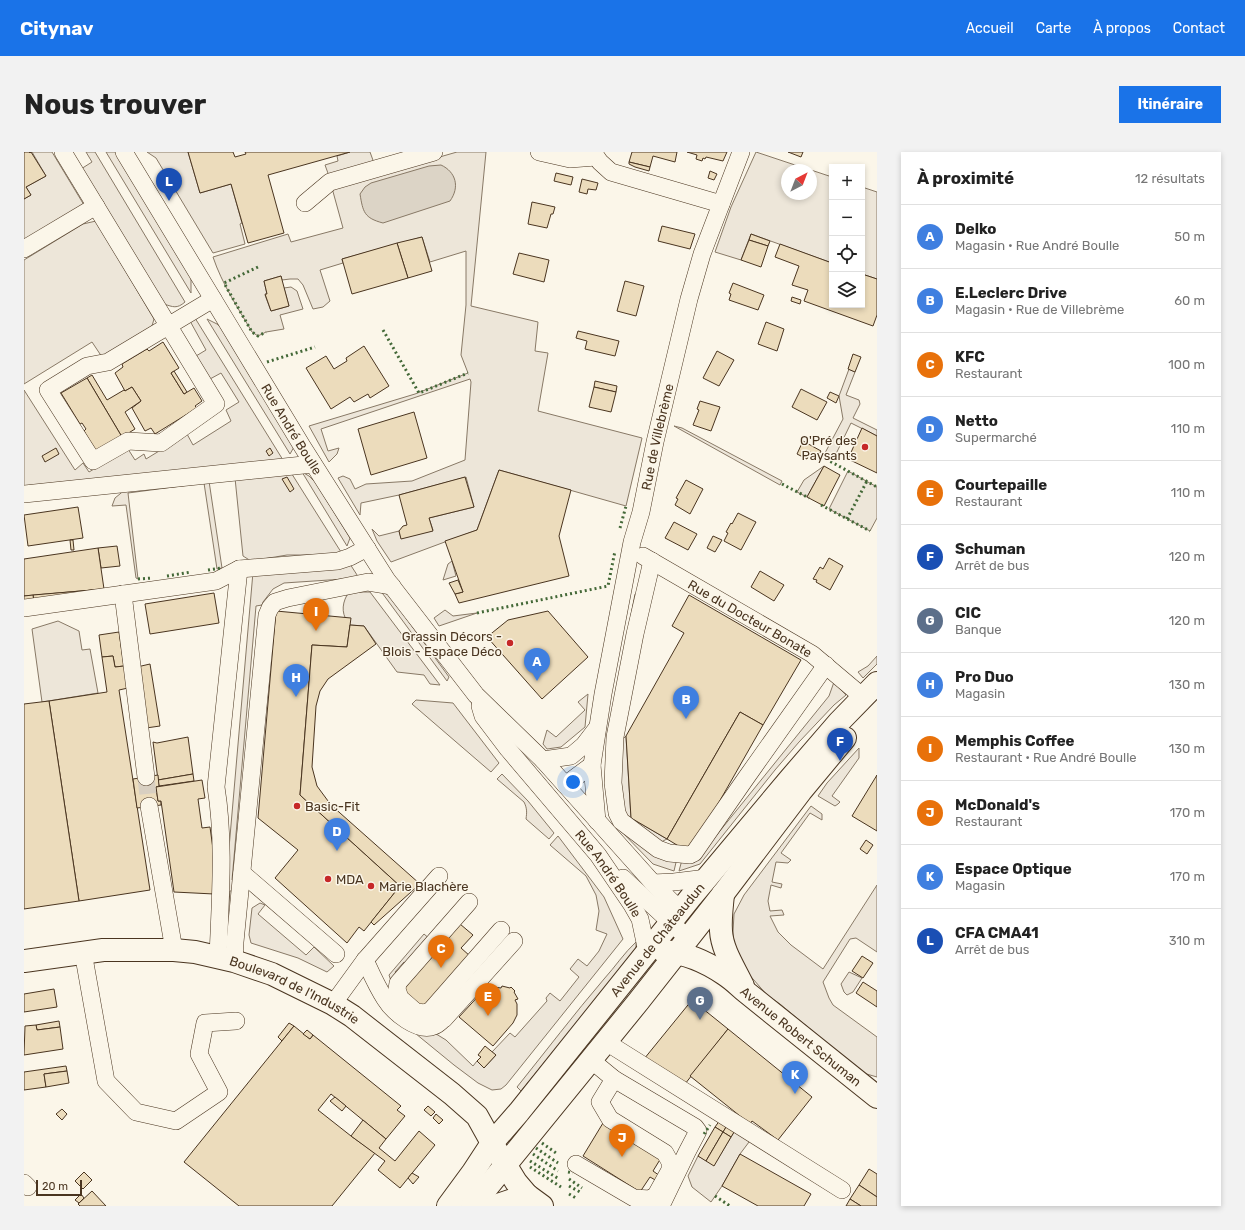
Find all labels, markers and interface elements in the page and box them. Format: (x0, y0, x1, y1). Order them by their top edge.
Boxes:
text: Citynav (20, 17, 93, 40)
text: Accueil (966, 20, 1014, 37)
text: Carte (1036, 20, 1071, 37)
text: À propos (1093, 20, 1151, 37)
text: Contact (1173, 20, 1225, 37)
button: Itinéraire (1119, 86, 1221, 123)
text: Nous trouver (24, 88, 206, 121)
north arrow (781, 164, 817, 200)
map controls (829, 164, 865, 308)
button: + (829, 164, 865, 200)
pin: L (156, 168, 182, 201)
text: À proximité (917, 168, 1014, 188)
text: 12 résultats (1135, 171, 1205, 186)
button: − (829, 200, 865, 236)
text: Delko (955, 220, 997, 238)
text: A (925, 229, 935, 244)
text: 50 m (1174, 229, 1205, 244)
button: locate (829, 236, 865, 272)
text: Magasin · Rue André Boulle (955, 238, 1119, 253)
button: layers (829, 272, 865, 308)
text: E.Leclerc Drive (955, 284, 1067, 302)
text: B (925, 293, 935, 308)
text: 60 m (1174, 293, 1205, 308)
text: Magasin · Rue de Villebrème (955, 302, 1124, 317)
text: KFC (955, 348, 985, 366)
text: C (925, 357, 935, 372)
text: 100 m (1168, 357, 1205, 372)
text: Restaurant (955, 366, 1022, 381)
street label: Rue André Boulle (259, 381, 326, 477)
street label: Rue de Villebrème (638, 382, 676, 491)
text: Netto (955, 412, 998, 430)
text: D (925, 421, 935, 436)
text: 110 m (1171, 421, 1205, 436)
text: Supermarché (955, 430, 1037, 445)
place label: O'Pré des Paysants (800, 433, 857, 463)
marker: O'Pré des Paysants (860, 442, 870, 452)
text: Courtepaille (955, 476, 1047, 494)
text: E (926, 485, 934, 500)
text: 110 m (1171, 485, 1205, 500)
text: Restaurant (955, 494, 1022, 509)
text: Schuman (955, 540, 1025, 558)
text: F (926, 549, 934, 564)
text: 120 m (1169, 549, 1205, 564)
text: Arrêt de bus (955, 558, 1029, 573)
street label: Rue du Docteur Bonate (686, 576, 815, 660)
pin: I (303, 598, 329, 631)
text: CIC (955, 604, 981, 622)
text: G (925, 613, 935, 628)
text: 120 m (1169, 613, 1205, 628)
text: Banque (955, 622, 1002, 637)
place label: Grassin Décors - Blois - Espace Déco (382, 629, 502, 659)
marker: Grassin Décors - Blois - Espace Déco (505, 638, 515, 648)
pin: A (524, 648, 550, 681)
pin: H (283, 664, 309, 697)
text: Pro Duo (955, 668, 1014, 686)
text: H (925, 677, 935, 692)
text: 130 m (1169, 677, 1205, 692)
pin: B (673, 686, 699, 719)
text: Magasin (955, 686, 1005, 701)
pin: F (827, 728, 853, 761)
text: Memphis Coffee (955, 732, 1075, 750)
text: I (928, 741, 932, 756)
text: 130 m (1169, 741, 1205, 756)
text: Restaurant · Rue André Boulle (955, 750, 1137, 765)
your location (563, 772, 583, 792)
text: McDonald's (955, 796, 1040, 814)
place label: Basic-Fit (305, 799, 360, 814)
marker: Basic-Fit (292, 801, 302, 811)
text: J (926, 805, 934, 820)
text: 170 m (1170, 805, 1205, 820)
text: Restaurant (955, 814, 1022, 829)
pin: D (324, 818, 350, 851)
street label: Rue André Boulle (572, 827, 645, 920)
text: Espace Optique (955, 860, 1072, 878)
text: K (926, 869, 934, 884)
text: 170 m (1170, 869, 1205, 884)
place label: MDA (336, 872, 364, 887)
marker: MDA (323, 874, 333, 884)
text: Magasin (955, 878, 1005, 893)
place label: Marie Blachère (379, 879, 469, 894)
street label: Avenue de Châteaudun (607, 880, 707, 999)
marker: Marie Blachère (366, 881, 376, 891)
text: CFA CMA41 (955, 924, 1039, 942)
text: L (926, 933, 934, 948)
text: 310 m (1169, 933, 1205, 948)
pin: C (428, 935, 454, 968)
text: Arrêt de bus (955, 942, 1029, 957)
street label: Boulevard de l'Industrie (228, 953, 363, 1027)
pin: E (475, 983, 501, 1016)
street label: Avenue Robert Schuman (738, 983, 865, 1089)
pin: G (687, 987, 713, 1020)
pin: K (782, 1061, 808, 1094)
pin: J (609, 1124, 635, 1157)
scale bar (36, 1178, 82, 1197)
text: 20 m (42, 1180, 68, 1193)

